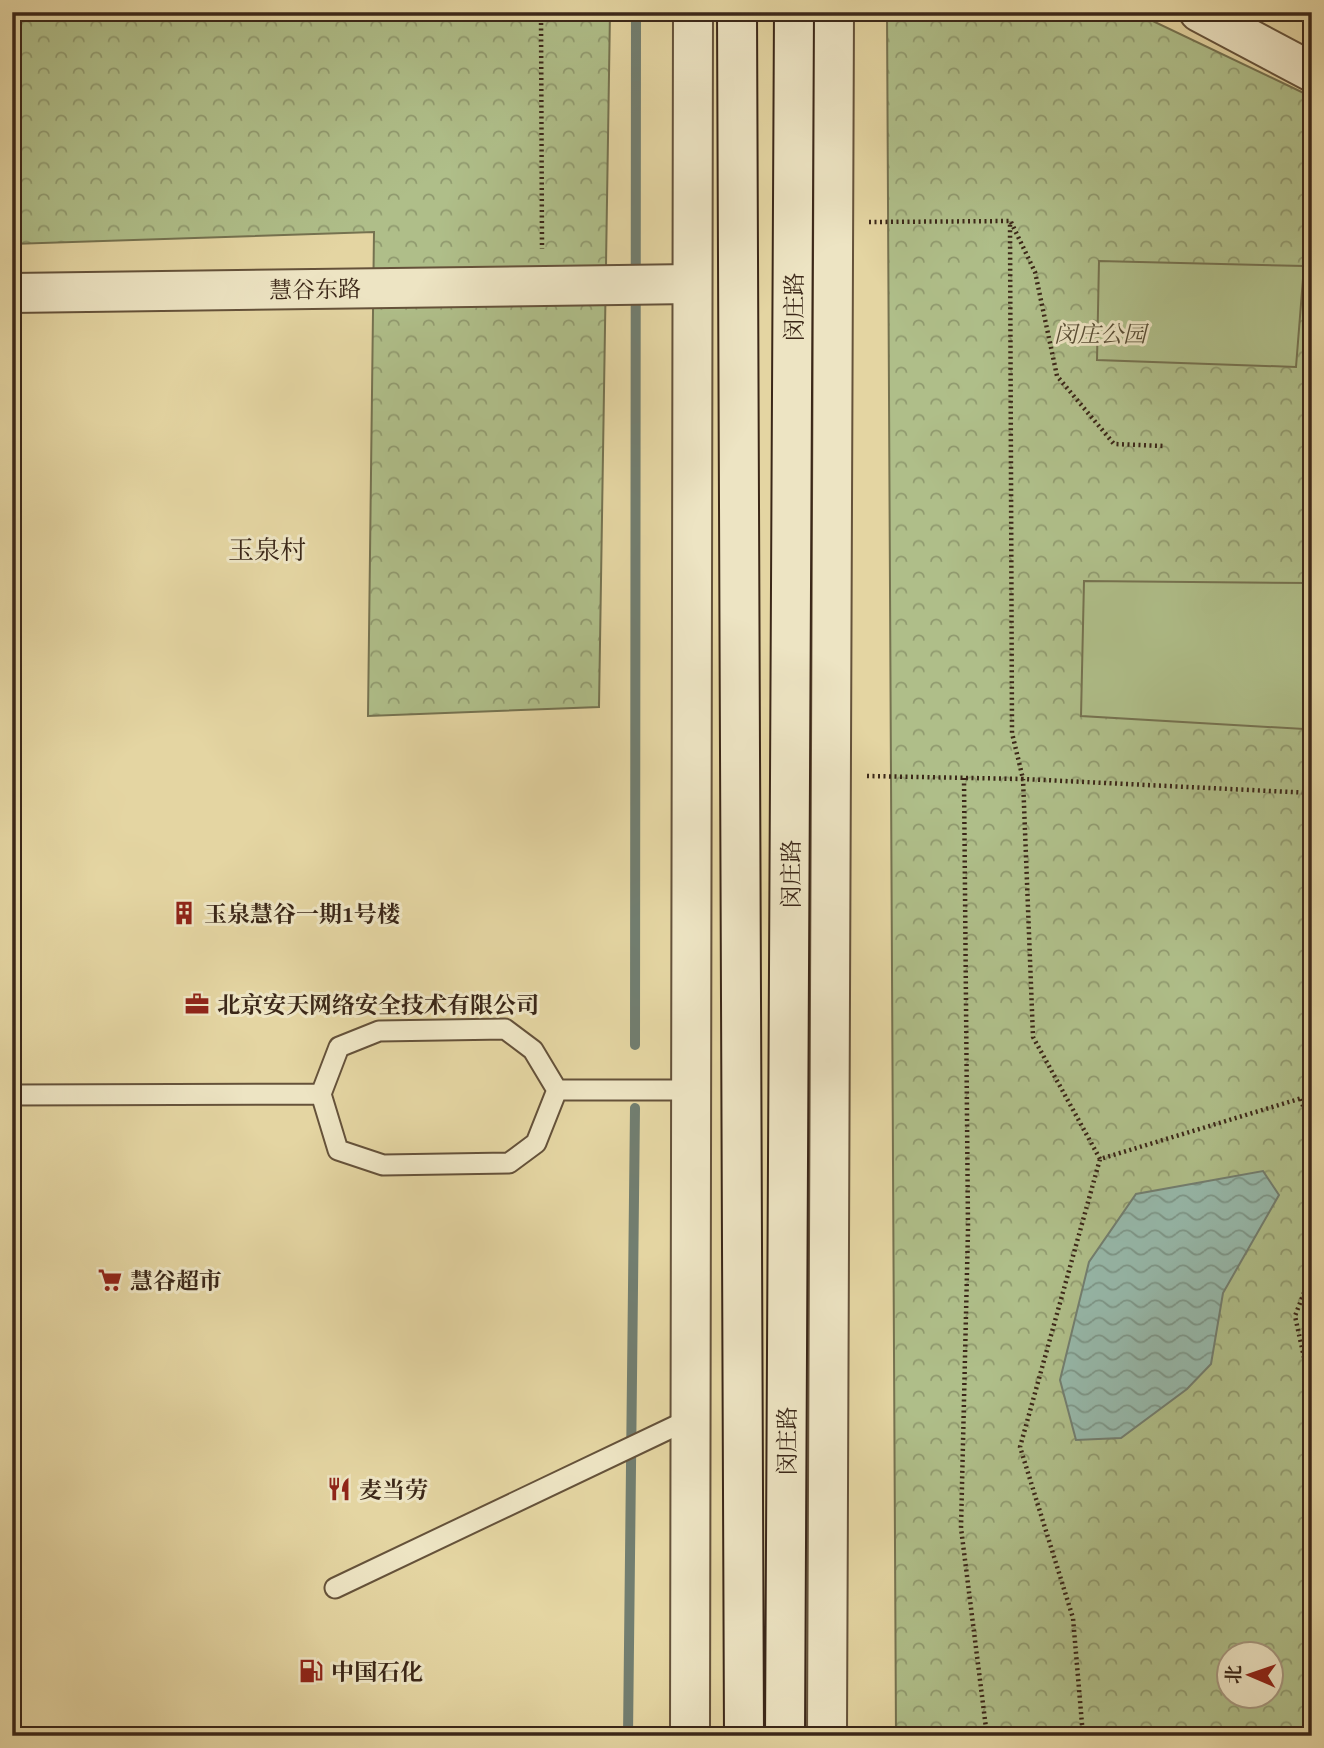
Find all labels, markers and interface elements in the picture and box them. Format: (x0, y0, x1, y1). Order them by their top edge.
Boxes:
street label: 慧谷东路 (269, 272, 361, 306)
street label: 闵庄路 (777, 273, 810, 342)
park label: 闵庄公园 (1054, 317, 1150, 350)
district label: 玉泉村 (228, 530, 306, 569)
street label: 闵庄路 (774, 840, 807, 909)
place label: 玉泉慧谷一期1号楼 (204, 897, 400, 930)
building icon: 玉泉慧谷一期1号楼 (170, 899, 198, 927)
place label: 北京安天网络安全技术有限公司 (217, 988, 539, 1021)
office icon: 北京安天网络安全技术有限公司 (183, 990, 211, 1018)
place label: 慧谷超市 (130, 1264, 222, 1297)
supermarket icon: 慧谷超市 (96, 1266, 124, 1294)
street label: 闵庄路 (770, 1407, 803, 1476)
place label: 麦当劳 (359, 1473, 428, 1506)
restaurant icon: 麦当劳 (325, 1475, 353, 1503)
north arrow (1216, 1640, 1286, 1710)
place label: 中国石化 (331, 1655, 423, 1688)
fuel station icon: 中国石化 (297, 1657, 325, 1685)
text: 北 (1219, 1664, 1247, 1684)

